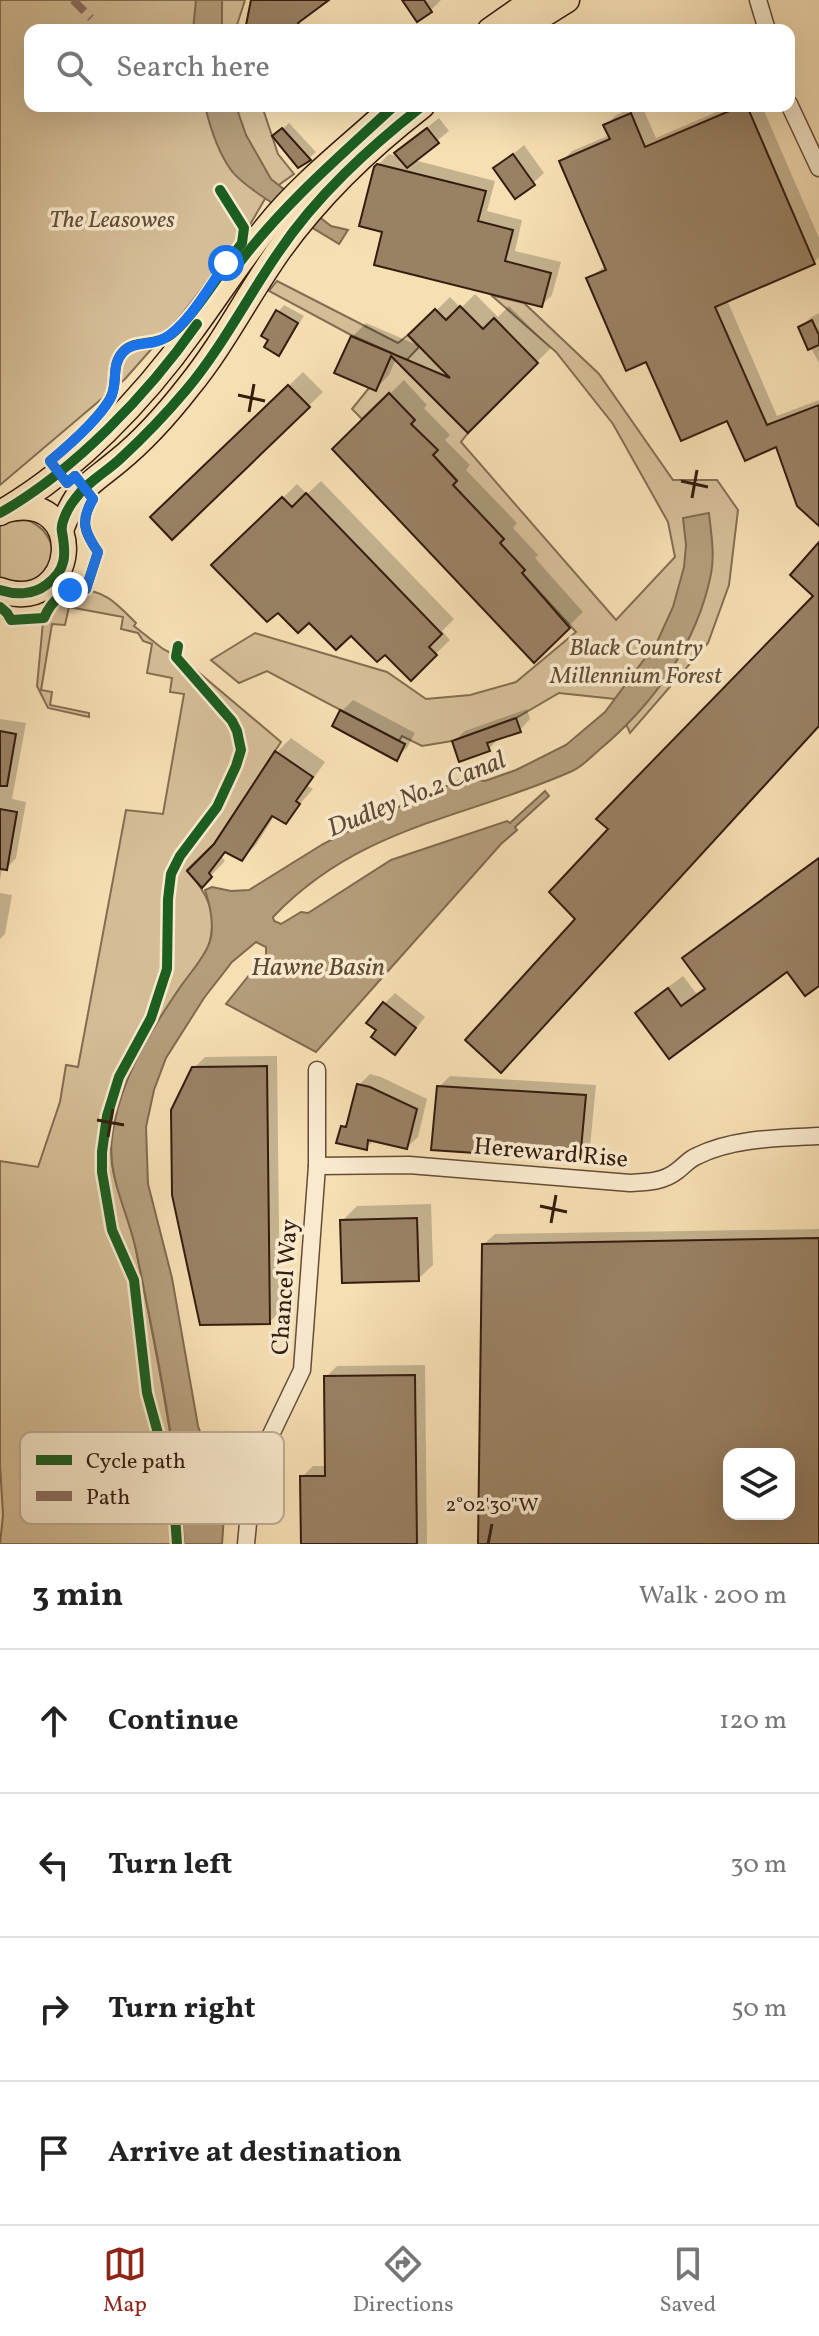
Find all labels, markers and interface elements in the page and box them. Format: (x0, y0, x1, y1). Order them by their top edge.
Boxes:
search box (24, 24, 795, 112)
icon: search (52, 46, 96, 90)
text: Search here (116, 47, 270, 89)
park label: The Leasowes (49, 204, 175, 238)
route start (208, 245, 244, 281)
route end (52, 572, 88, 608)
park label: Black Country Millennium Forest (549, 632, 723, 694)
water label: Dudley No.2 Canal (322, 743, 512, 847)
water label: Hawne Basin (251, 950, 385, 986)
street label: Hereward Rise (472, 1130, 629, 1178)
street label: Chancel Way (264, 1218, 308, 1356)
legend (20, 1432, 284, 1524)
text: Cycle path (86, 1447, 186, 1478)
map controls (723, 1448, 795, 1520)
button: layers (723, 1448, 795, 1520)
text: Path (86, 1483, 130, 1514)
text: 2°02'30"W (445, 1492, 539, 1520)
text: 3 min (32, 1573, 123, 1620)
text: Walk · 200 m (639, 1578, 787, 1614)
icon: ahead (32, 1699, 76, 1743)
text: Continue (108, 1700, 239, 1742)
text: 120 m (719, 1703, 787, 1739)
icon: left (32, 1843, 76, 1887)
text: Turn left (108, 1844, 232, 1886)
text: 30 m (730, 1847, 787, 1883)
icon: right (32, 1987, 76, 2031)
text: Turn right (108, 1988, 256, 2030)
text: 50 m (731, 1991, 787, 2027)
icon: arrive (32, 2131, 76, 2175)
text: Arrive at destination (108, 2132, 402, 2174)
tab: Map (103, 2242, 147, 2321)
tab: Directions (353, 2242, 454, 2321)
tab: Saved (659, 2242, 716, 2321)

